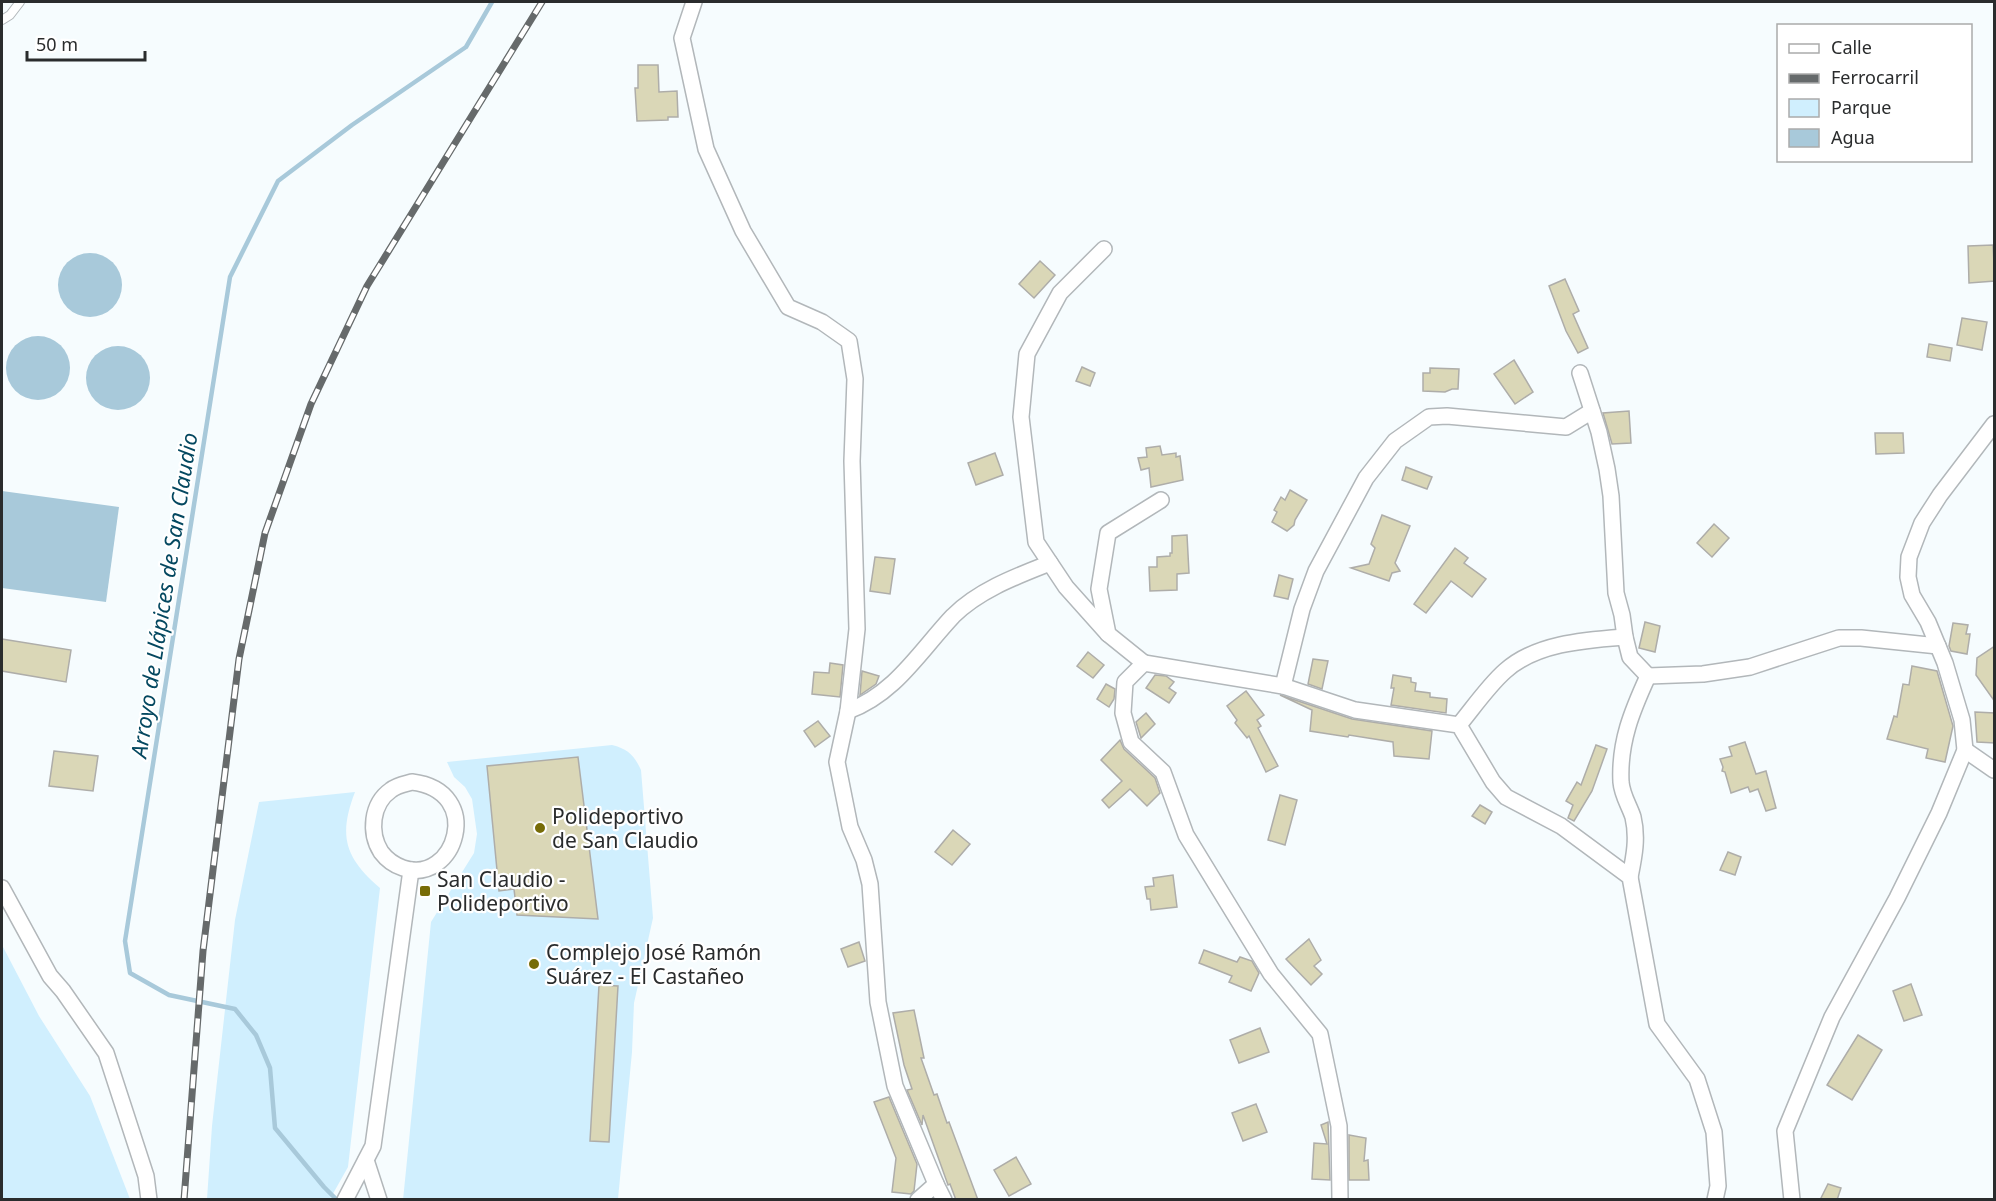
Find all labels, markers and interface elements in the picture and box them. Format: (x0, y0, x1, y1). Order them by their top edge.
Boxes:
scale bar (27, 24, 146, 62)
legend (1777, 24, 1972, 162)
text: 50 m (36, 32, 78, 56)
text: Calle (1831, 35, 1872, 59)
text: Ferrocarril (1831, 65, 1919, 89)
text: Parque (1831, 95, 1891, 119)
text: Agua (1831, 125, 1875, 149)
water label: Arroyo de Llápices de San Claudio (122, 430, 204, 762)
place label: Polideportivo de San Claudio (552, 802, 698, 854)
marker: Polideportivo de San Claudio (533, 821, 547, 835)
place label: San Claudio - Polideportivo (437, 865, 569, 917)
marker: San Claudio - Polideportivo (418, 884, 432, 898)
place label: Complejo José Ramón Suárez - El Castañeo (546, 938, 761, 990)
marker: Complejo José Ramón Suárez - El Castañeo (527, 957, 541, 971)

